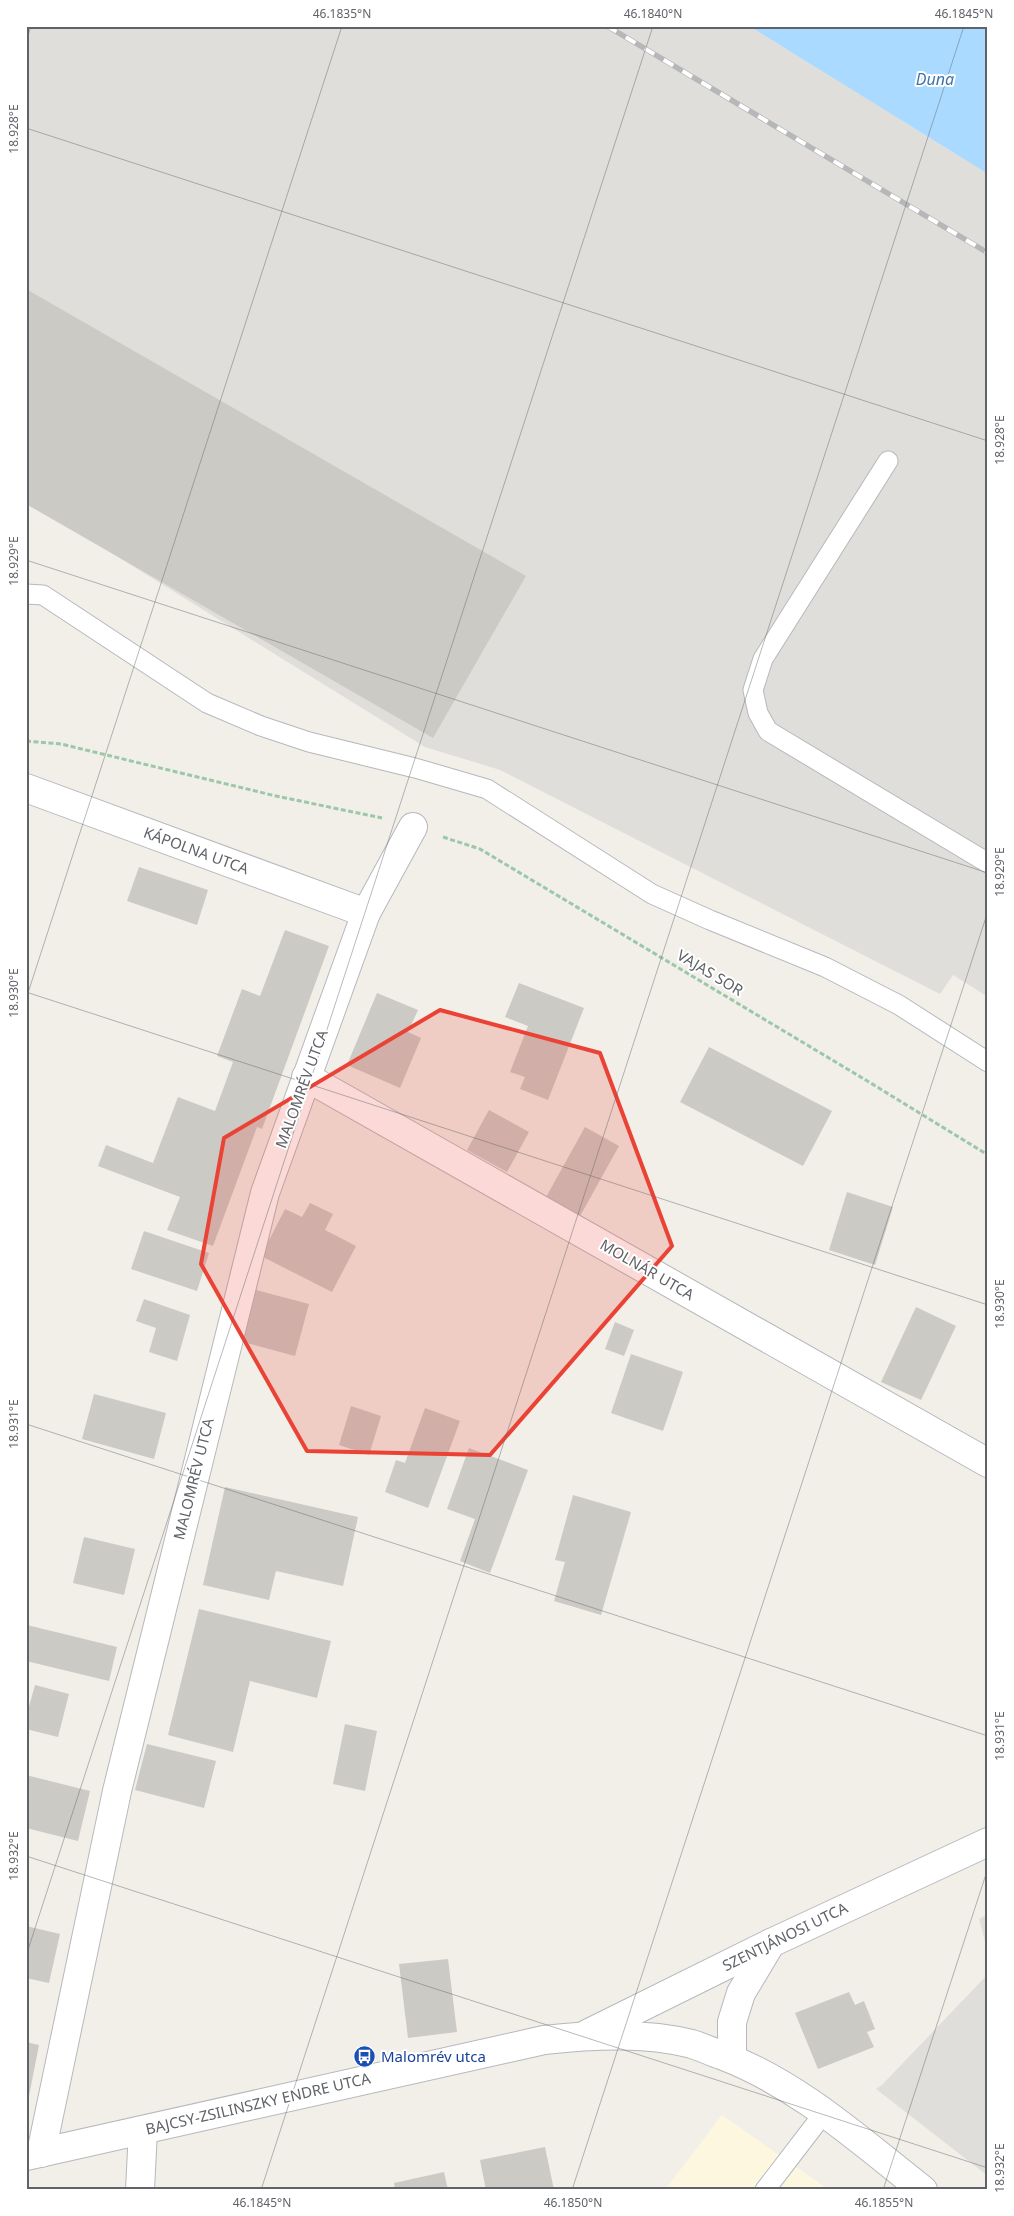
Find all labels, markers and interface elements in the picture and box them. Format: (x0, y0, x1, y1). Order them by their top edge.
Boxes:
text: 46.1835°N (313, 5, 371, 22)
text: 46.1840°N (624, 5, 682, 22)
text: 46.1845°N (935, 5, 993, 22)
water label: Duna (916, 68, 954, 90)
text: 18.928°E (5, 104, 22, 154)
text: 18.928°E (991, 415, 1008, 465)
text: 18.929°E (5, 536, 22, 586)
street label: KÁPOLNA UTCA (141, 822, 252, 878)
text: 18.929°E (991, 847, 1008, 897)
street label: VAJAS SOR (674, 945, 748, 1000)
text: 18.930°E (5, 968, 22, 1018)
street label: MALOMRÉV UTCA (270, 1026, 332, 1151)
street label: MOLNÁR UTCA (597, 1234, 699, 1304)
text: 18.930°E (991, 1279, 1008, 1329)
text: 18.931°E (5, 1399, 22, 1449)
street label: MALOMRÉV UTCA (168, 1415, 218, 1542)
text: 18.931°E (991, 1711, 1008, 1761)
text: 18.932°E (5, 1831, 22, 1881)
street label: SZENTJÁNOSI UTCA (719, 1897, 851, 1975)
bus stop icon: Malomrév utca (353, 2045, 377, 2069)
place label: Malomrév utca (381, 2046, 486, 2066)
street label: BAJCSY-ZSILINSZKY ENDRE UTCA (143, 2067, 373, 2139)
text: 18.932°E (991, 2143, 1008, 2193)
text: 46.1845°N (233, 2194, 291, 2211)
text: 46.1850°N (544, 2194, 602, 2211)
text: 46.1855°N (855, 2194, 913, 2211)

